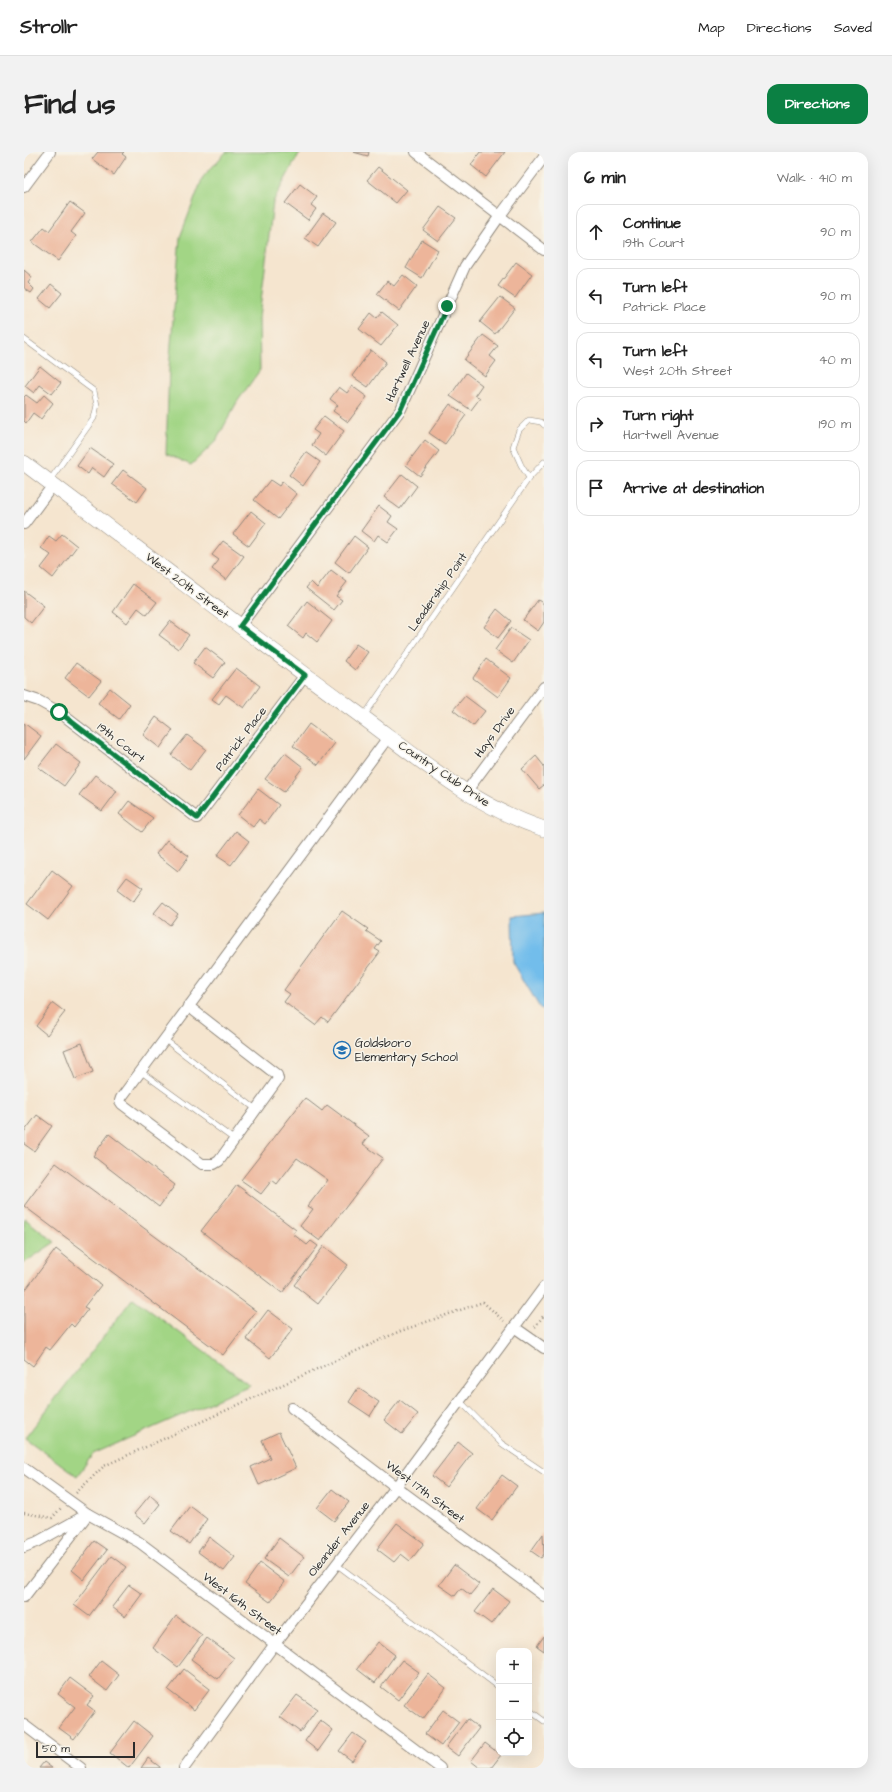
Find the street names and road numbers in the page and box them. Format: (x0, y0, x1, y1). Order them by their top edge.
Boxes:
street label: Hartwell Avenue (382, 317, 435, 405)
street label: West 20th Street (142, 549, 232, 623)
street label: Leadership Point (405, 549, 472, 635)
street label: Hays Drive (471, 702, 521, 762)
street label: Patrick Place (211, 703, 271, 775)
street label: 19th Court (93, 719, 149, 767)
street label: Country Club Drive (394, 737, 494, 812)
street label: West 17th Street (382, 1457, 468, 1527)
street label: Oleander Avenue (304, 1497, 374, 1580)
street label: West 16th Street (199, 1569, 285, 1640)

